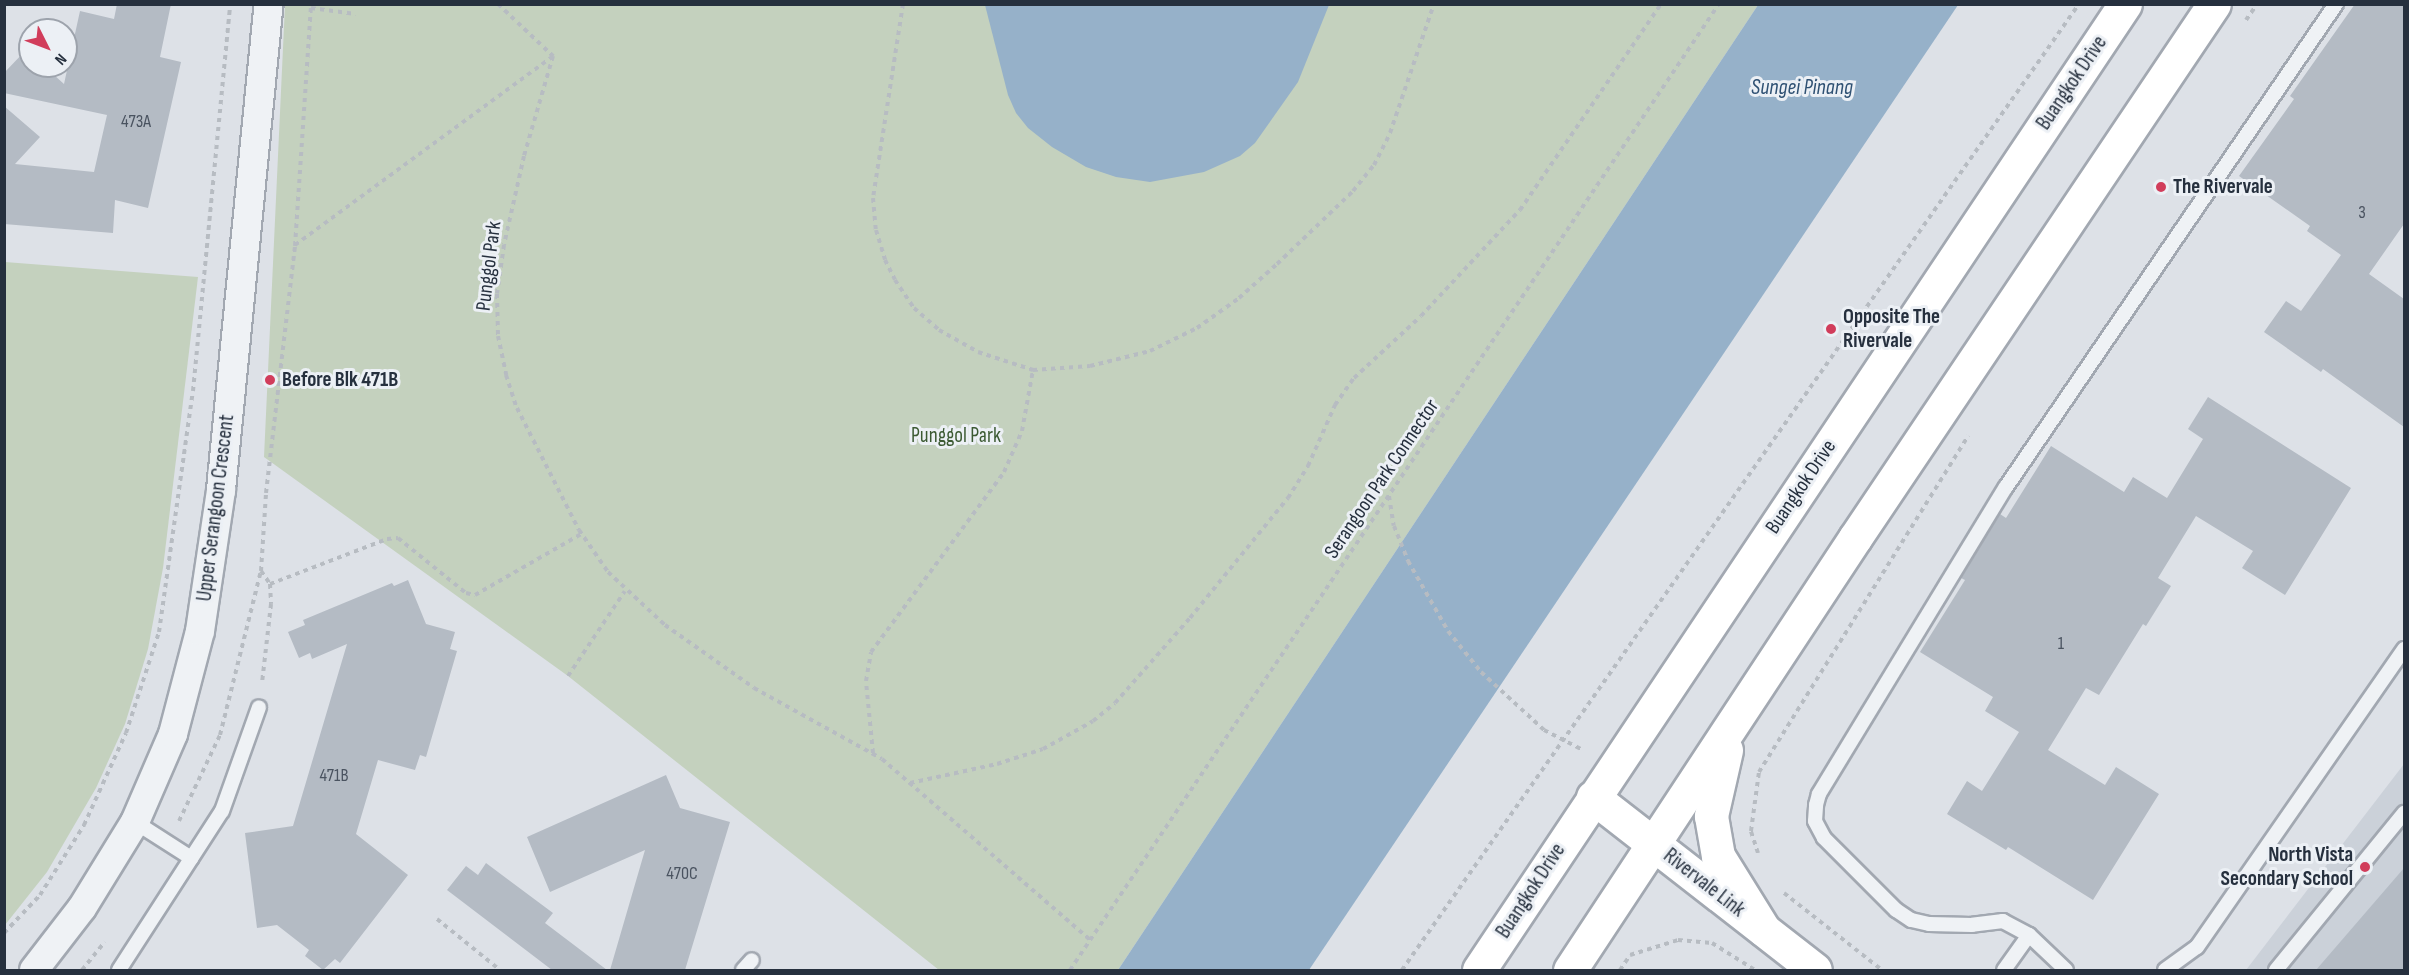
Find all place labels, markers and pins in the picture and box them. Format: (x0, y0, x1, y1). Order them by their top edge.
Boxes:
place label: The Rivervale (2173, 174, 2273, 200)
marker: The Rivervale (2154, 180, 2168, 194)
place label: Opposite The Rivervale (1843, 304, 1940, 354)
marker: Opposite The Rivervale (1824, 322, 1838, 336)
place label: Before Blk 471B (282, 367, 398, 393)
marker: Before Blk 471B (263, 373, 277, 387)
place label: North Vista Secondary School (2221, 842, 2353, 892)
marker: North Vista Secondary School (2358, 860, 2372, 874)

